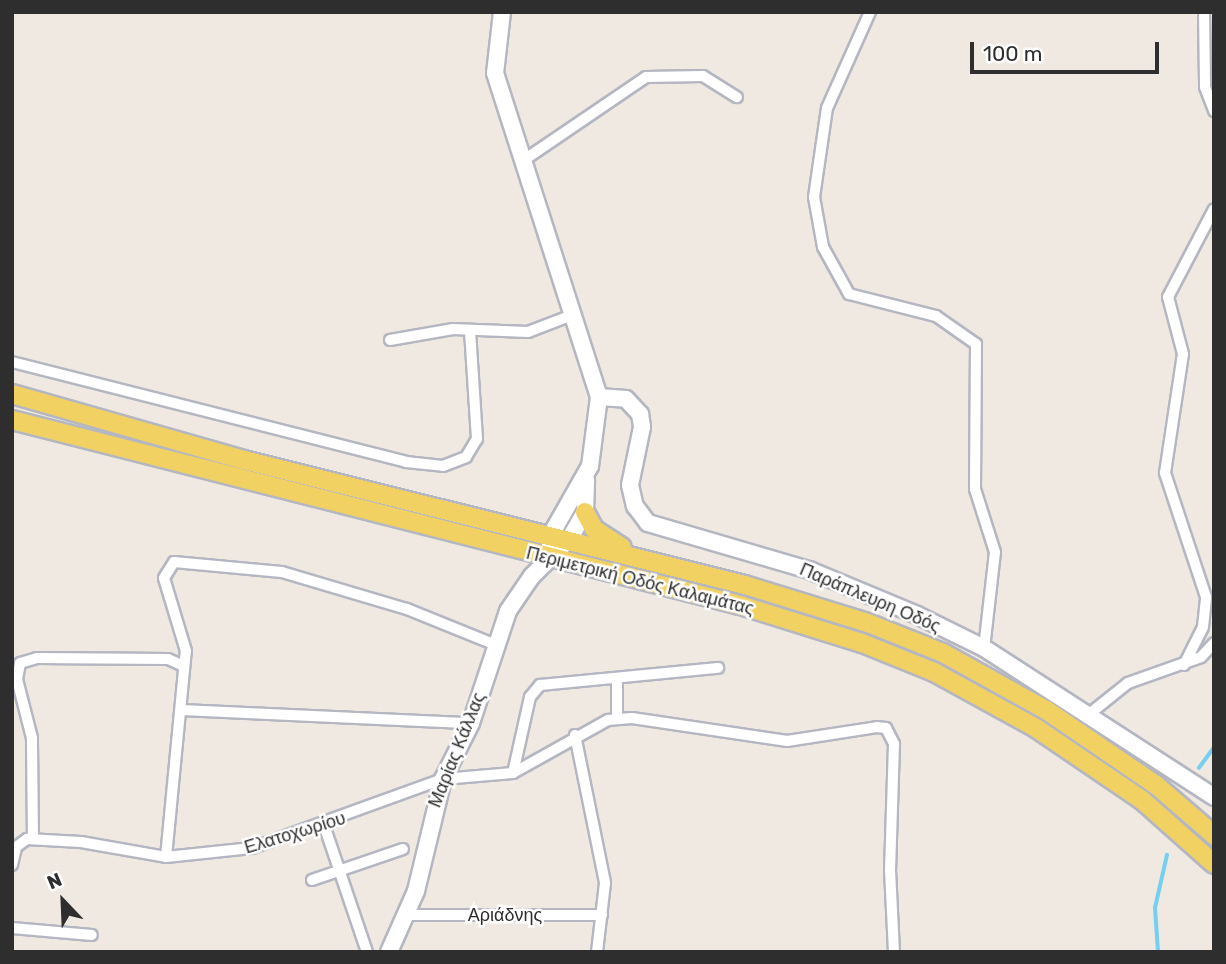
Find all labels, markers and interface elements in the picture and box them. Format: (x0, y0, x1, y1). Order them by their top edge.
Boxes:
scale bar (974, 28, 1163, 72)
text: 100 m (983, 41, 1042, 66)
street label: Περιμετρική Οδός Καλαμάτας (524, 542, 756, 620)
street label: Παράπλευρη Οδός (796, 559, 944, 637)
street label: Μαρίας Κάλλας (424, 689, 490, 811)
street label: Ελατοχωρίου (242, 807, 348, 859)
north arrow (28, 866, 98, 936)
text: N (44, 868, 65, 894)
street label: Αριάδνης (468, 904, 542, 926)

